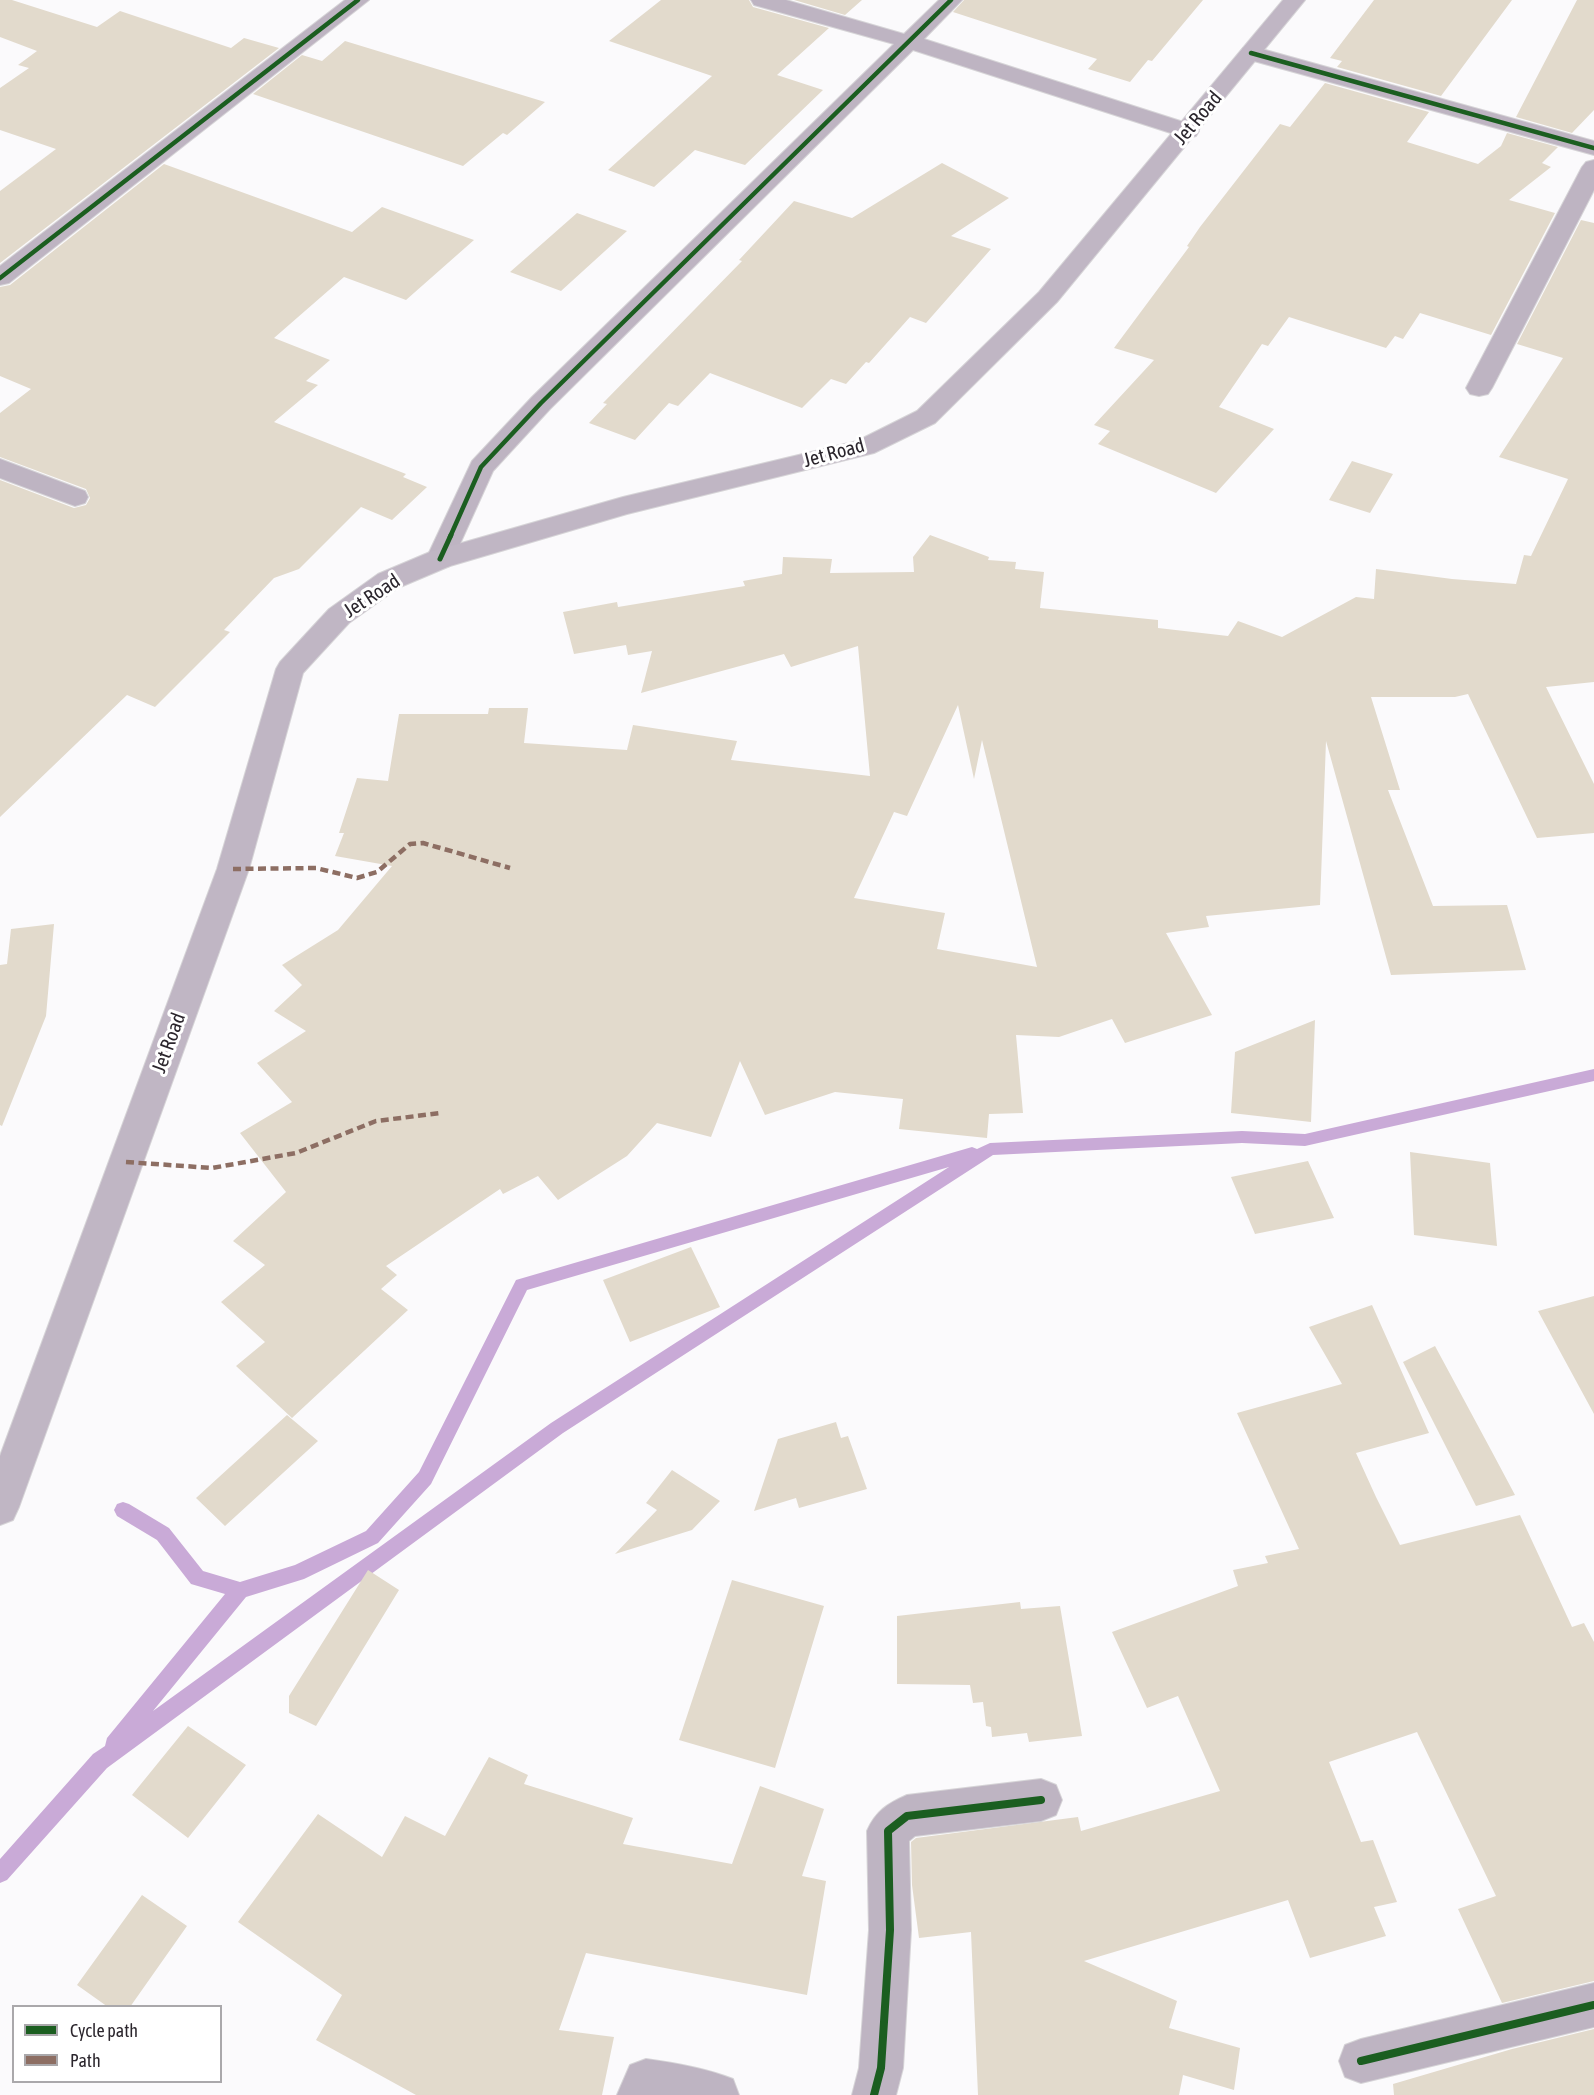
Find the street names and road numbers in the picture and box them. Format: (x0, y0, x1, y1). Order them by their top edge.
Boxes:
street label: Jet Road (1169, 86, 1227, 150)
street label: Jet Road (801, 433, 867, 473)
street label: Jet Road (339, 569, 405, 623)
street label: Jet Road (147, 1010, 191, 1076)

